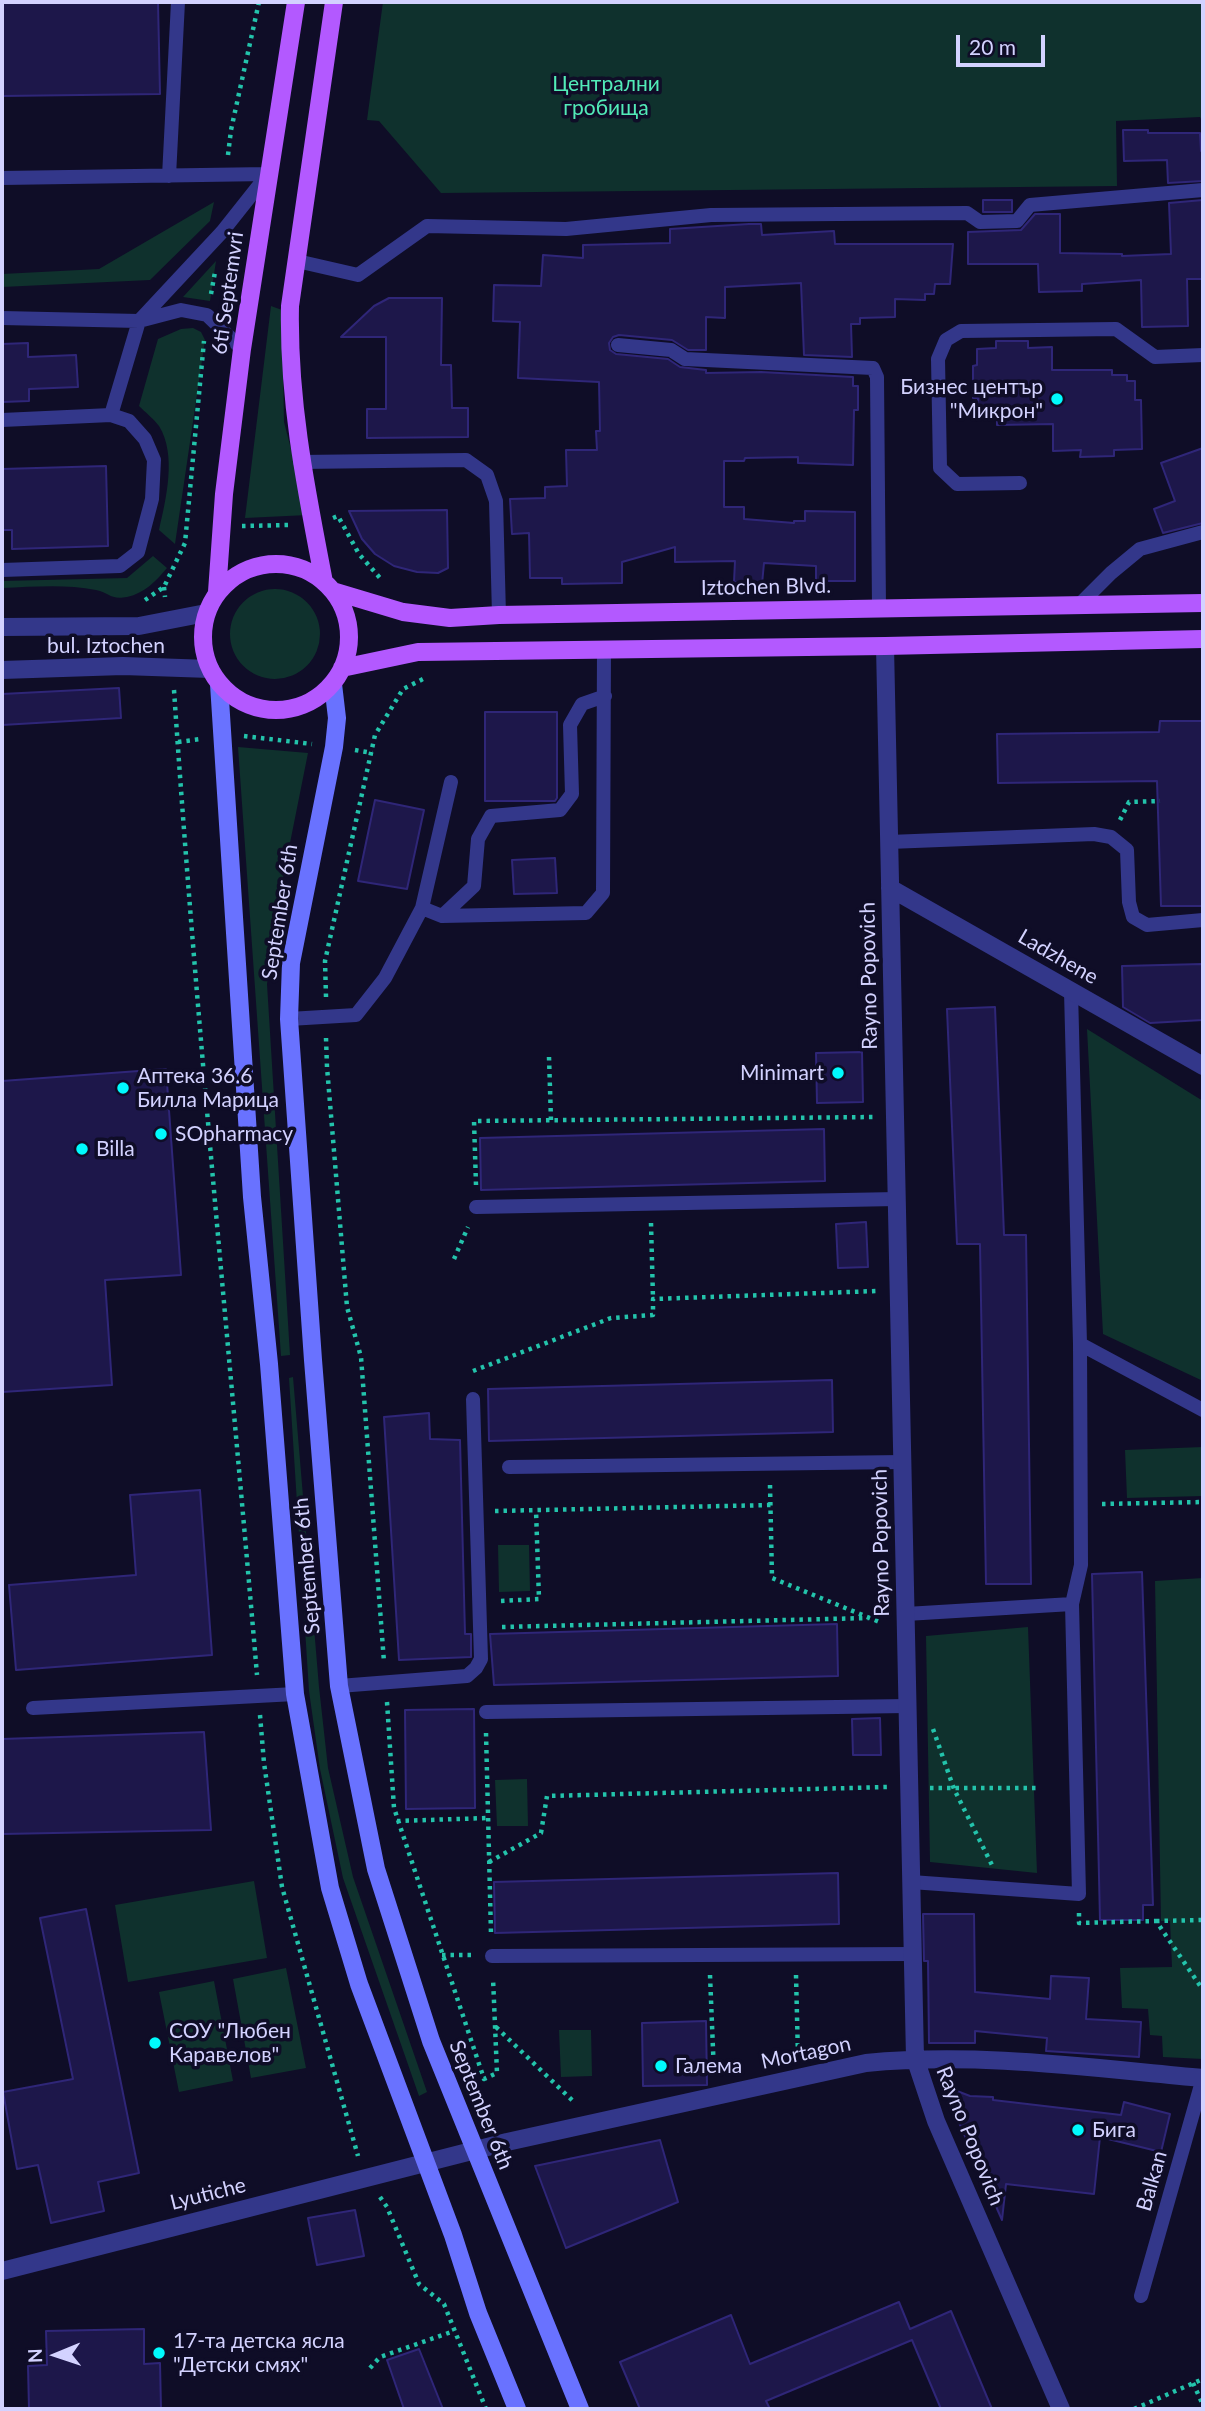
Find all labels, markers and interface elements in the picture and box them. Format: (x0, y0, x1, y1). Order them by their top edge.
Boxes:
scale bar (960, 21, 1049, 65)
text: 20 m (969, 34, 1016, 59)
park label: Централни гробища (552, 71, 660, 121)
street label: 6ti Septemvri (207, 230, 249, 356)
place label: Бизнес център "Микрон" (900, 374, 1043, 424)
marker: Бизнес център "Микрон" (1049, 391, 1065, 407)
street label: Iztochen Blvd. (701, 573, 831, 601)
street label: bul. Iztochen (47, 633, 165, 659)
street label: September 6th (257, 842, 303, 982)
street label: Rayno Popovich (855, 902, 883, 1050)
street label: Ladzhene (1014, 924, 1102, 990)
place label: Minimart (740, 1060, 824, 1086)
place label: Аптека 36.6 Билла Марица (137, 1063, 279, 1113)
marker: Minimart (830, 1065, 846, 1081)
marker: Аптека 36.6 Билла Марица (115, 1080, 131, 1096)
place label: SOpharmacy (175, 1121, 293, 1147)
marker: SOpharmacy (153, 1126, 169, 1142)
place label: Billa (96, 1136, 135, 1162)
marker: Billa (74, 1141, 90, 1157)
street label: Rayno Popovich (867, 1469, 895, 1617)
street label: September 6th (288, 1497, 326, 1635)
place label: СОУ "Любен Каравелов" (169, 2018, 291, 2068)
street label: Mortagon (759, 2031, 853, 2075)
marker: СОУ "Любен Каравелов" (147, 2035, 163, 2051)
street label: September 6th (444, 2037, 518, 2173)
place label: Галема (675, 2053, 742, 2079)
marker: Галема (653, 2058, 669, 2074)
street label: Rayno Popovich (931, 2063, 1009, 2209)
place label: Бига (1092, 2117, 1136, 2143)
marker: Бига (1070, 2122, 1086, 2138)
street label: Balkan (1131, 2148, 1173, 2214)
street label: Lyutiche (168, 2172, 248, 2216)
north arrow (21, 2320, 91, 2390)
place label: 17-та детска ясла "Детски смях" (173, 2328, 345, 2378)
marker: 17-та детска ясла "Детски смях" (151, 2345, 167, 2361)
text: N (23, 2348, 46, 2363)

